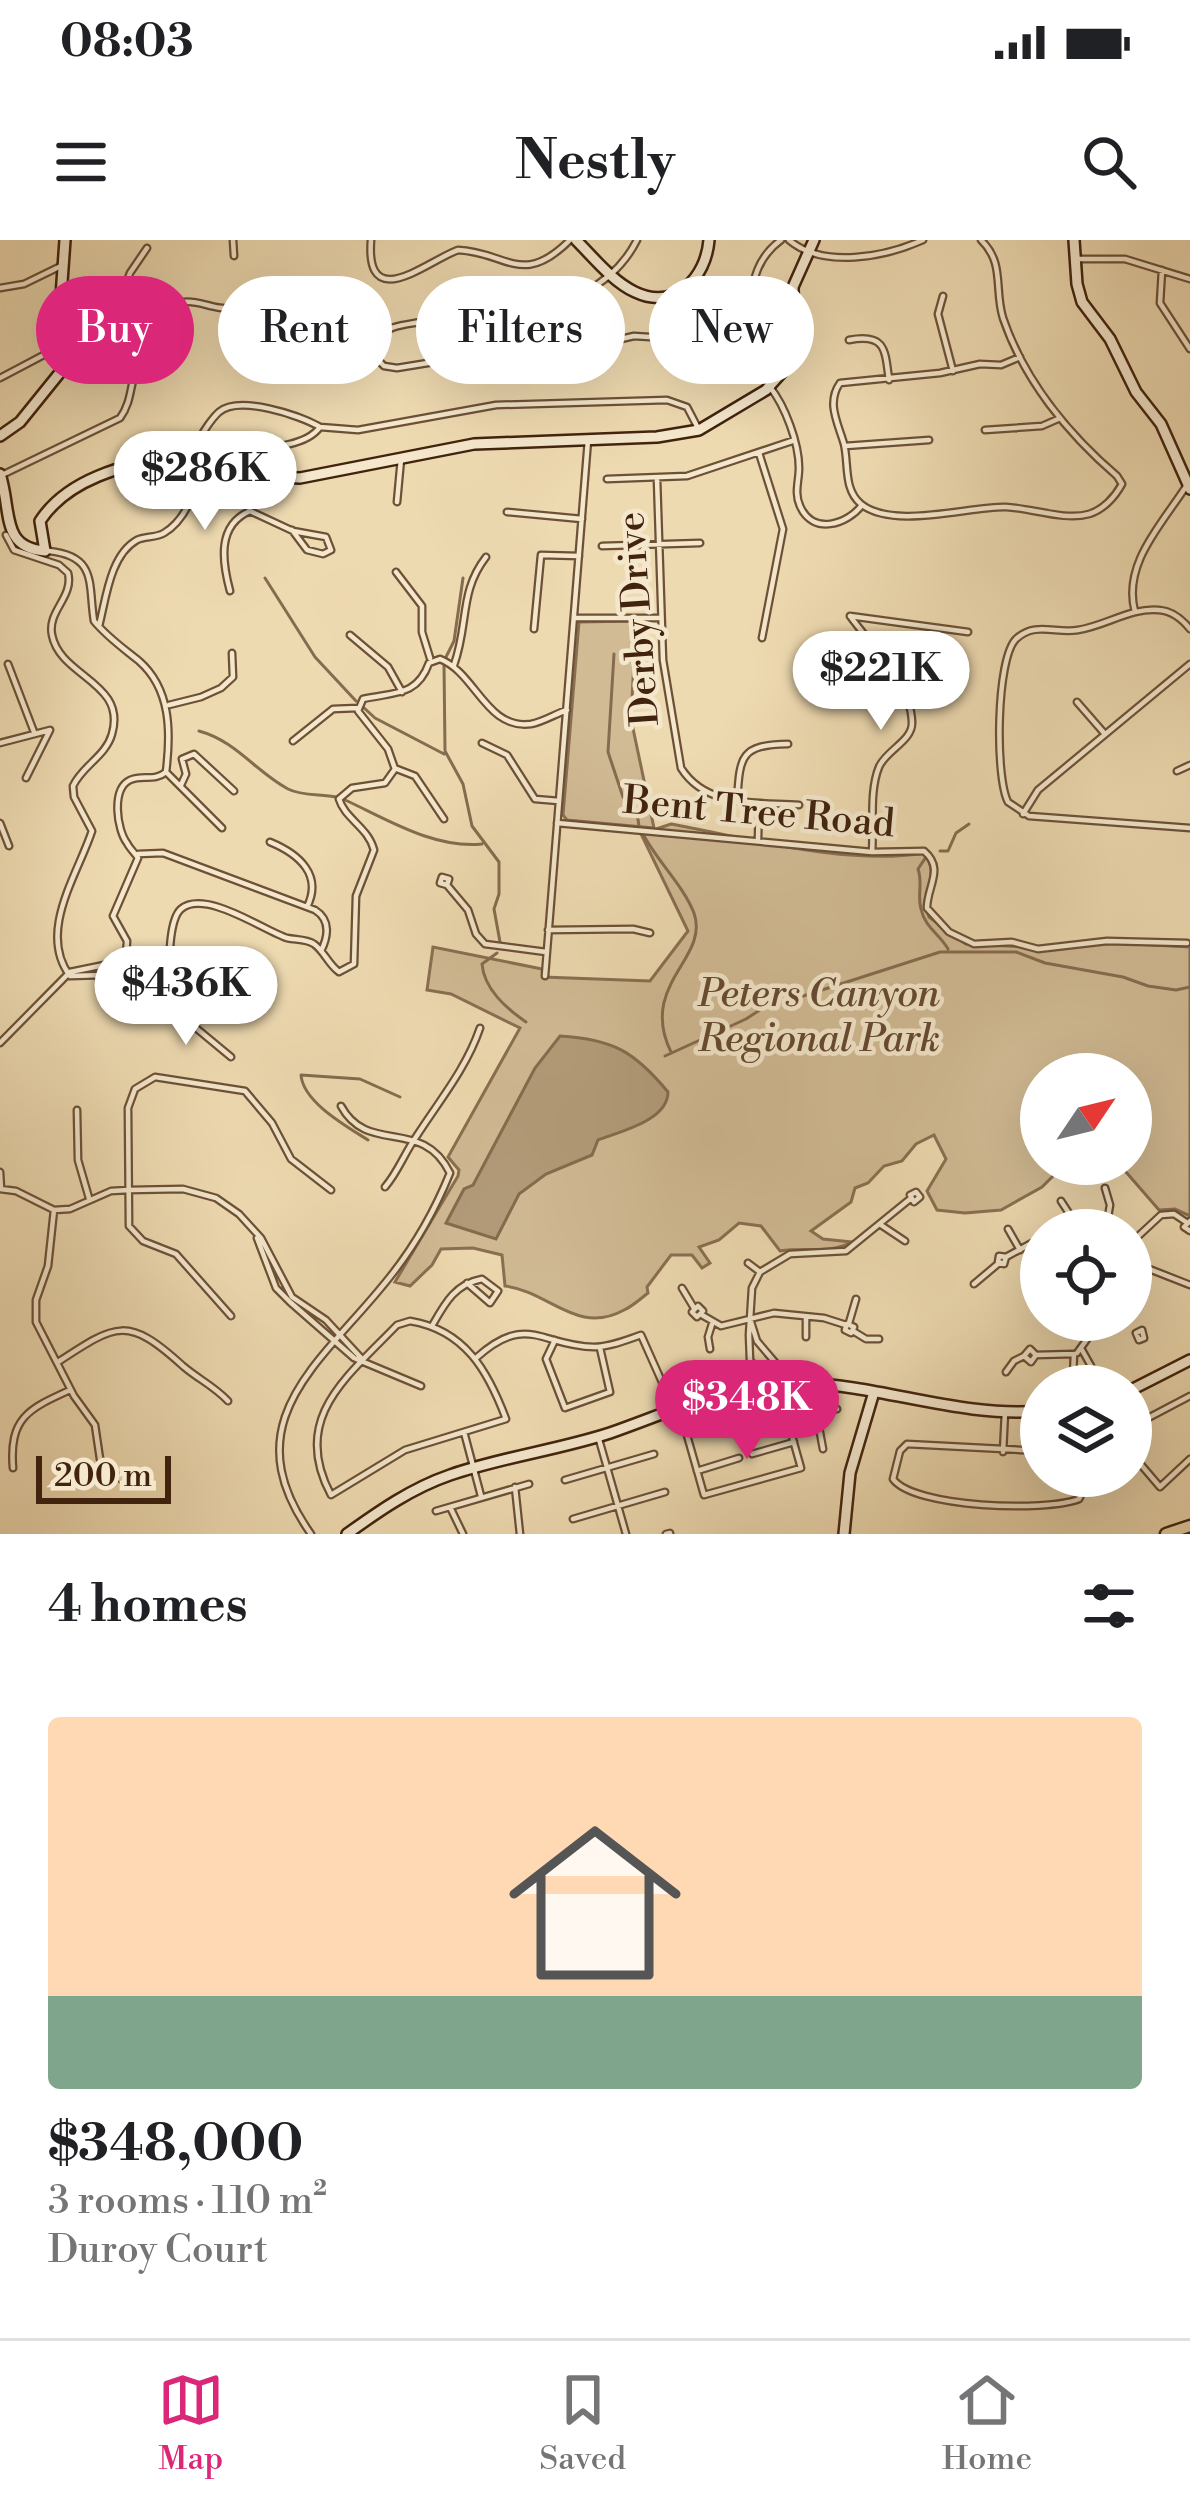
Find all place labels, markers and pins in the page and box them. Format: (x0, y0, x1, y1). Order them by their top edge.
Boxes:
pin: $286K (121, 431, 289, 533)
pin: $221K (797, 631, 965, 733)
pin: $436K (102, 946, 270, 1048)
pin: $348K (663, 1360, 831, 1462)

